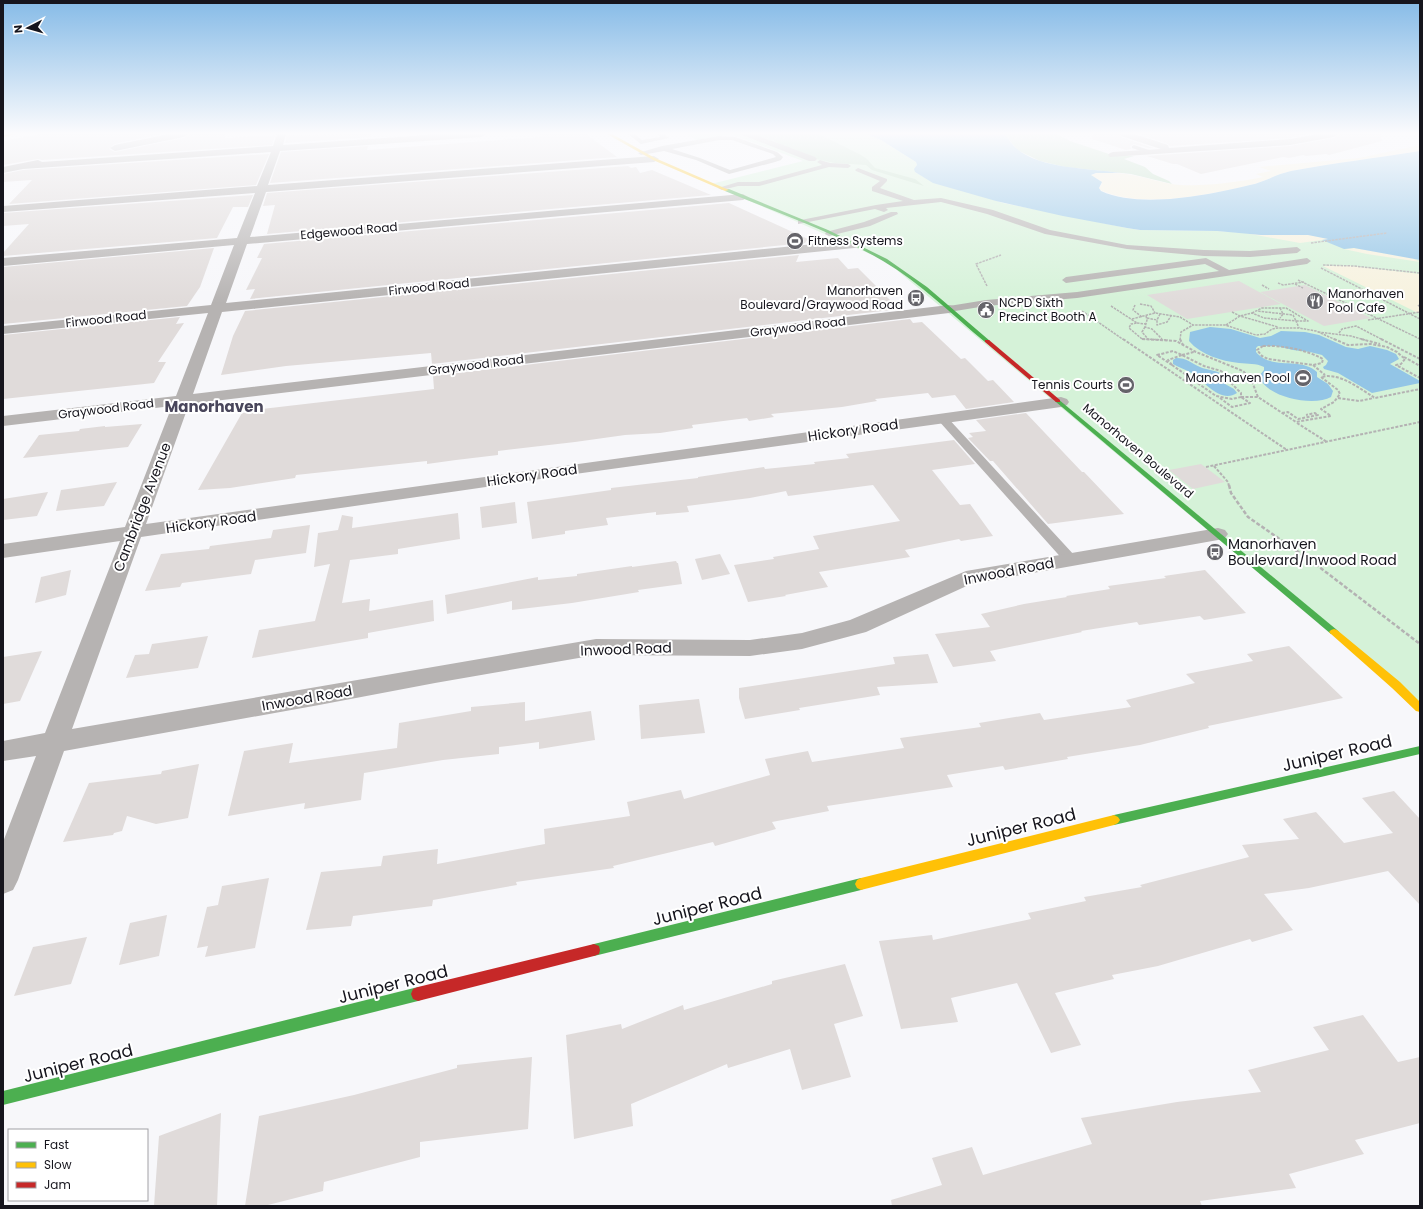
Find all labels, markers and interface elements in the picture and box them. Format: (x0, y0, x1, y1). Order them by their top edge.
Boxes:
north arrow (8, 8, 48, 48)
text: N (10, 24, 26, 34)
street label: Edgewood Road (300, 218, 398, 243)
sports icon: Fitness Systems (785, 231, 805, 251)
place label: Fitness Systems (808, 232, 903, 249)
street label: Firwood Road (388, 274, 470, 299)
place label: Manorhaven Boulevard/Graywood Road (740, 282, 903, 313)
place label: Manorhaven Pool Cafe (1328, 285, 1404, 316)
bus stop icon: Manorhaven Boulevard/Graywood Road (906, 288, 926, 308)
restaurant icon: Manorhaven Pool Cafe (1305, 291, 1325, 311)
place label: NCPD Sixth Precinct Booth A (999, 294, 1097, 325)
public building icon: NCPD Sixth Precinct Booth A (976, 300, 996, 320)
street label: Firwood Road (65, 306, 147, 331)
street label: Graywood Road (749, 312, 847, 341)
street label: Graywood Road (427, 350, 525, 379)
sports icon: Manorhaven Pool (1293, 368, 1313, 388)
place label: Manorhaven Pool (1186, 369, 1290, 386)
sports icon: Tennis Courts (1116, 375, 1136, 395)
place label: Tennis Courts (1032, 376, 1113, 393)
street label: Graywood Road (57, 394, 155, 423)
district label: Manorhaven (164, 396, 264, 417)
street label: Manorhaven Boulevard (1079, 399, 1197, 502)
street label: Hickory Road (807, 414, 899, 446)
street label: Cambridge Avenue (108, 439, 176, 574)
street label: Hickory Road (486, 459, 578, 491)
street label: Hickory Road (165, 506, 257, 538)
place label: Manorhaven Boulevard/Inwood Road (1228, 534, 1397, 570)
bus stop icon: Manorhaven Boulevard/Inwood Road (1205, 542, 1225, 562)
street label: Inwood Road (962, 552, 1056, 590)
street label: Inwood Road (580, 637, 672, 661)
street label: Inwood Road (260, 680, 354, 716)
street label: Juniper Road (1280, 729, 1394, 777)
street label: Juniper Road (964, 802, 1078, 852)
street label: Juniper Road (650, 881, 764, 931)
street label: Juniper Road (336, 959, 450, 1009)
street label: Juniper Road (21, 1038, 135, 1088)
legend (8, 1129, 148, 1201)
text: Fast (44, 1136, 69, 1153)
text: Slow (44, 1156, 72, 1173)
text: Jam (44, 1176, 71, 1193)

